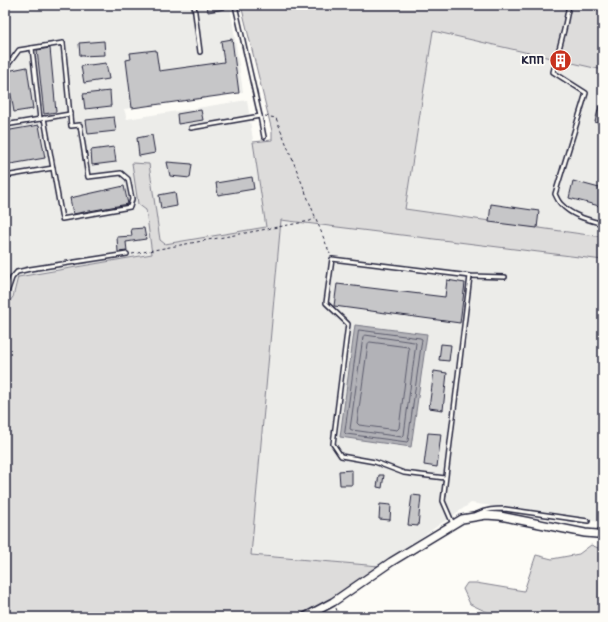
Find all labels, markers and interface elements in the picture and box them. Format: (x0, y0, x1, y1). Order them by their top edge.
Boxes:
building icon: КПП (547, 47, 573, 73)
place label: КПП (521, 53, 544, 68)

